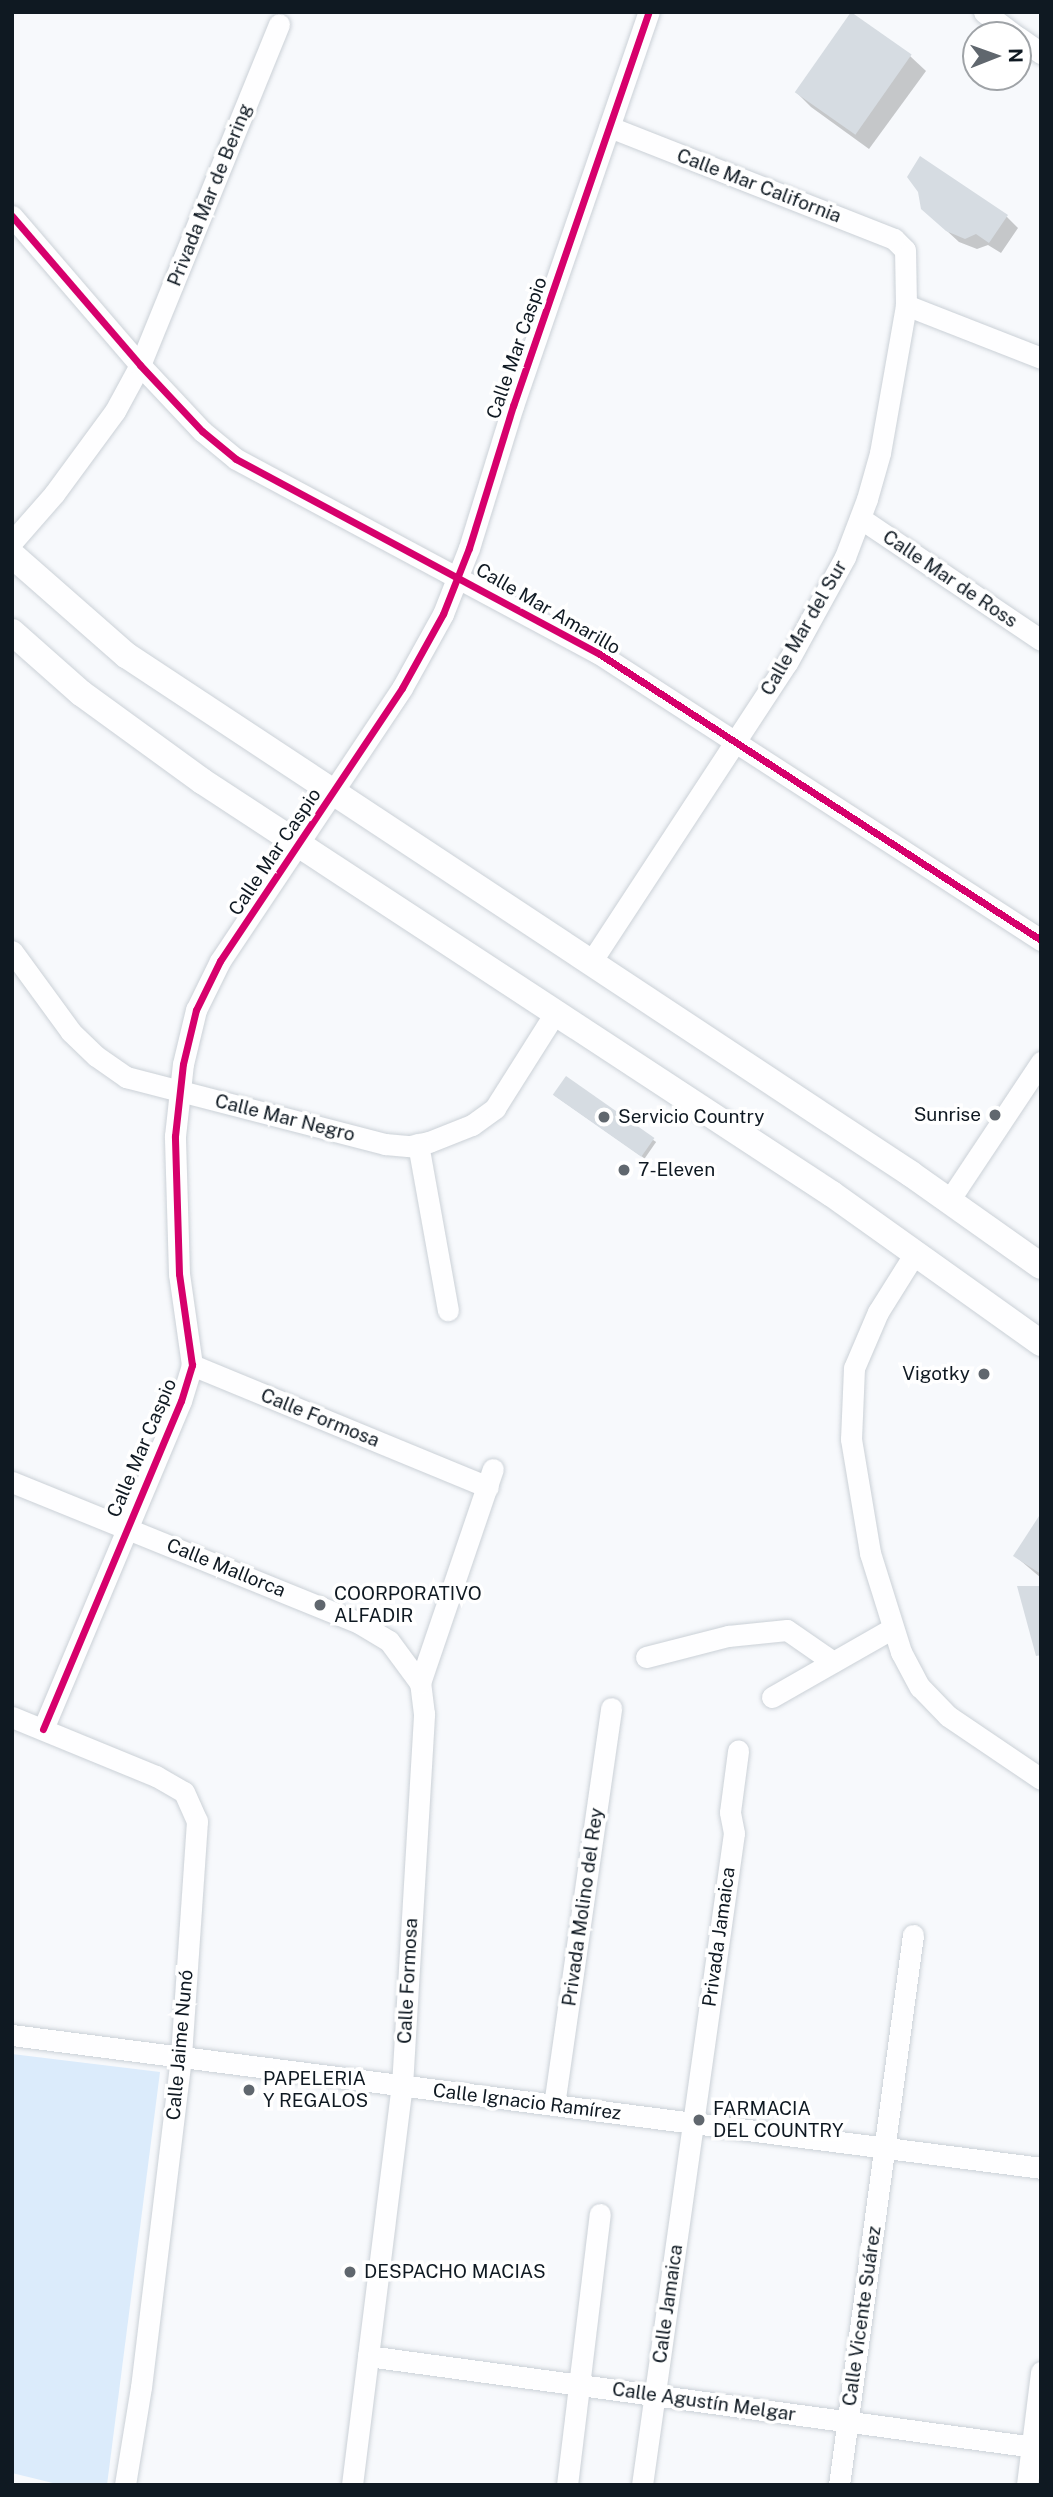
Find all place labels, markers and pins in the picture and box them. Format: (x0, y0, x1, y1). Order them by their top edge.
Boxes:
place label: Sunrise (914, 1104, 981, 1126)
place label: Servicio Country (618, 1106, 764, 1128)
marker: Sunrise (987, 1107, 1003, 1123)
marker: Servicio Country (596, 1109, 612, 1125)
place label: 7-Eleven (638, 1159, 715, 1181)
marker: 7-Eleven (616, 1162, 632, 1178)
place label: Vigotky (902, 1363, 970, 1385)
marker: Vigotky (976, 1366, 992, 1382)
place label: COORPORATIVO ALFADIR (334, 1583, 482, 1627)
marker: COORPORATIVO ALFADIR (312, 1597, 328, 1613)
place label: PAPELERIA Y REGALOS (263, 2068, 368, 2112)
marker: PAPELERIA Y REGALOS (241, 2082, 257, 2098)
place label: FARMACIA DEL COUNTRY (713, 2098, 844, 2142)
marker: FARMACIA DEL COUNTRY (691, 2112, 707, 2128)
place label: DESPACHO MACIAS (364, 2261, 546, 2283)
marker: DESPACHO MACIAS (342, 2264, 358, 2280)

